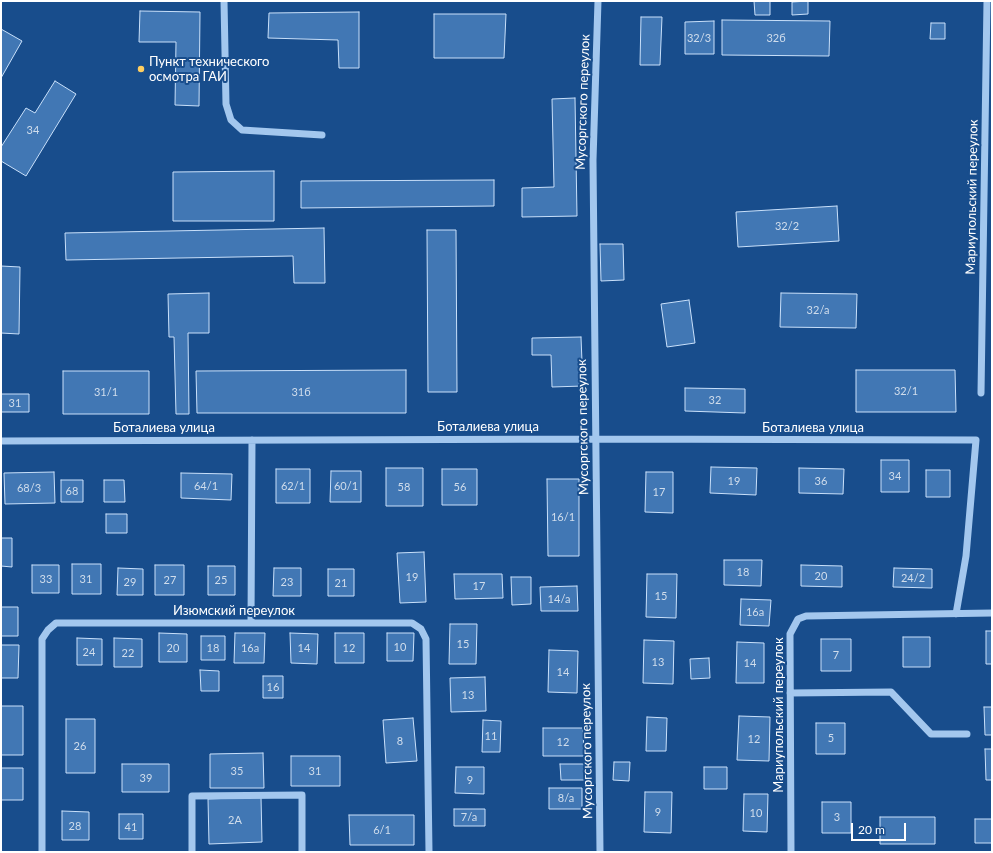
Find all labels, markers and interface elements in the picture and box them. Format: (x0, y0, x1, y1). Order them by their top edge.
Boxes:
house number: 32/3 (687, 31, 711, 45)
house number: 32б (766, 31, 786, 45)
street label: Мусоргского переулок (573, 34, 593, 170)
place label: Пункт технического осмотра ГАИ (149, 54, 269, 85)
marker: Пункт технического осмотра ГАИ (136, 64, 146, 74)
street label: Мариупольский переулок (963, 119, 981, 275)
house number: 34 (27, 123, 39, 137)
house number: 32/2 (775, 219, 799, 233)
house number: 32/а (807, 303, 829, 317)
street label: Мусоргского переулок (574, 359, 592, 495)
house number: 32/1 (894, 384, 918, 398)
house number: 31/1 (94, 385, 118, 399)
house number: 31б (291, 385, 311, 399)
house number: 32 (709, 393, 721, 407)
house number: 31 (9, 396, 21, 410)
street label: Боталиева улица (437, 419, 539, 435)
street label: Боталиева улица (113, 420, 215, 436)
street label: Боталиева улица (762, 420, 864, 436)
house number: 34 (889, 469, 901, 483)
house number: 19 (728, 474, 740, 488)
house number: 36 (815, 474, 827, 488)
house number: 64/1 (194, 479, 218, 493)
house number: 62/1 (281, 479, 305, 493)
house number: 60/1 (334, 479, 358, 493)
house number: 58 (398, 480, 410, 494)
house number: 56 (454, 480, 466, 494)
house number: 68/3 (17, 481, 41, 495)
house number: 68 (66, 484, 78, 498)
house number: 17 (653, 485, 665, 499)
house number: 16/1 (551, 510, 575, 524)
house number: 18 (737, 565, 749, 579)
house number: 20 (815, 569, 827, 583)
house number: 19 (406, 570, 418, 584)
house number: 24/2 (901, 571, 925, 585)
house number: 33 (40, 572, 52, 586)
house number: 31 (80, 572, 92, 586)
house number: 27 (164, 573, 176, 587)
house number: 25 (215, 573, 227, 587)
house number: 29 (124, 575, 136, 589)
house number: 23 (281, 575, 293, 589)
house number: 21 (335, 576, 347, 590)
house number: 17 (473, 579, 485, 593)
house number: 15 (655, 589, 667, 603)
house number: 14/а (548, 592, 570, 606)
street label: Изюмский переулок (173, 603, 295, 619)
house number: 16а (746, 605, 764, 619)
house number: 15 (457, 637, 469, 651)
street label: Мариупольский переулок (771, 637, 787, 793)
house number: 10 (394, 640, 406, 654)
house number: 20 (167, 641, 179, 655)
house number: 18 (207, 641, 219, 655)
house number: 16а (241, 641, 259, 655)
house number: 14 (298, 641, 310, 655)
house number: 12 (343, 641, 355, 655)
house number: 24 (83, 645, 95, 659)
house number: 22 (122, 646, 134, 660)
house number: 7 (833, 648, 839, 662)
house number: 13 (652, 655, 664, 669)
house number: 14 (744, 656, 756, 670)
house number: 14 (557, 665, 569, 679)
house number: 16 (267, 680, 279, 694)
street label: Мусоргского переулок (578, 683, 596, 819)
house number: 13 (462, 688, 474, 702)
house number: 11 (485, 729, 497, 743)
house number: 5 (828, 731, 834, 745)
house number: 12 (748, 732, 760, 746)
house number: 8 (397, 734, 403, 748)
house number: 12 (557, 735, 569, 749)
house number: 26 (74, 739, 86, 753)
house number: 35 (231, 764, 243, 778)
house number: 31 (309, 764, 321, 778)
house number: 39 (140, 771, 152, 785)
house number: 9 (467, 773, 473, 787)
house number: 8/а (558, 791, 574, 805)
house number: 9 (655, 805, 661, 819)
house number: 10 (750, 806, 762, 820)
house number: 7/а (461, 810, 477, 824)
house number: 3 (834, 810, 840, 824)
house number: 2А (228, 813, 242, 827)
scale bar (853, 815, 908, 841)
house number: 28 (69, 819, 81, 833)
house number: 41 (125, 820, 137, 834)
text: 20 m (858, 822, 885, 837)
house number: 6/1 (373, 823, 391, 837)

